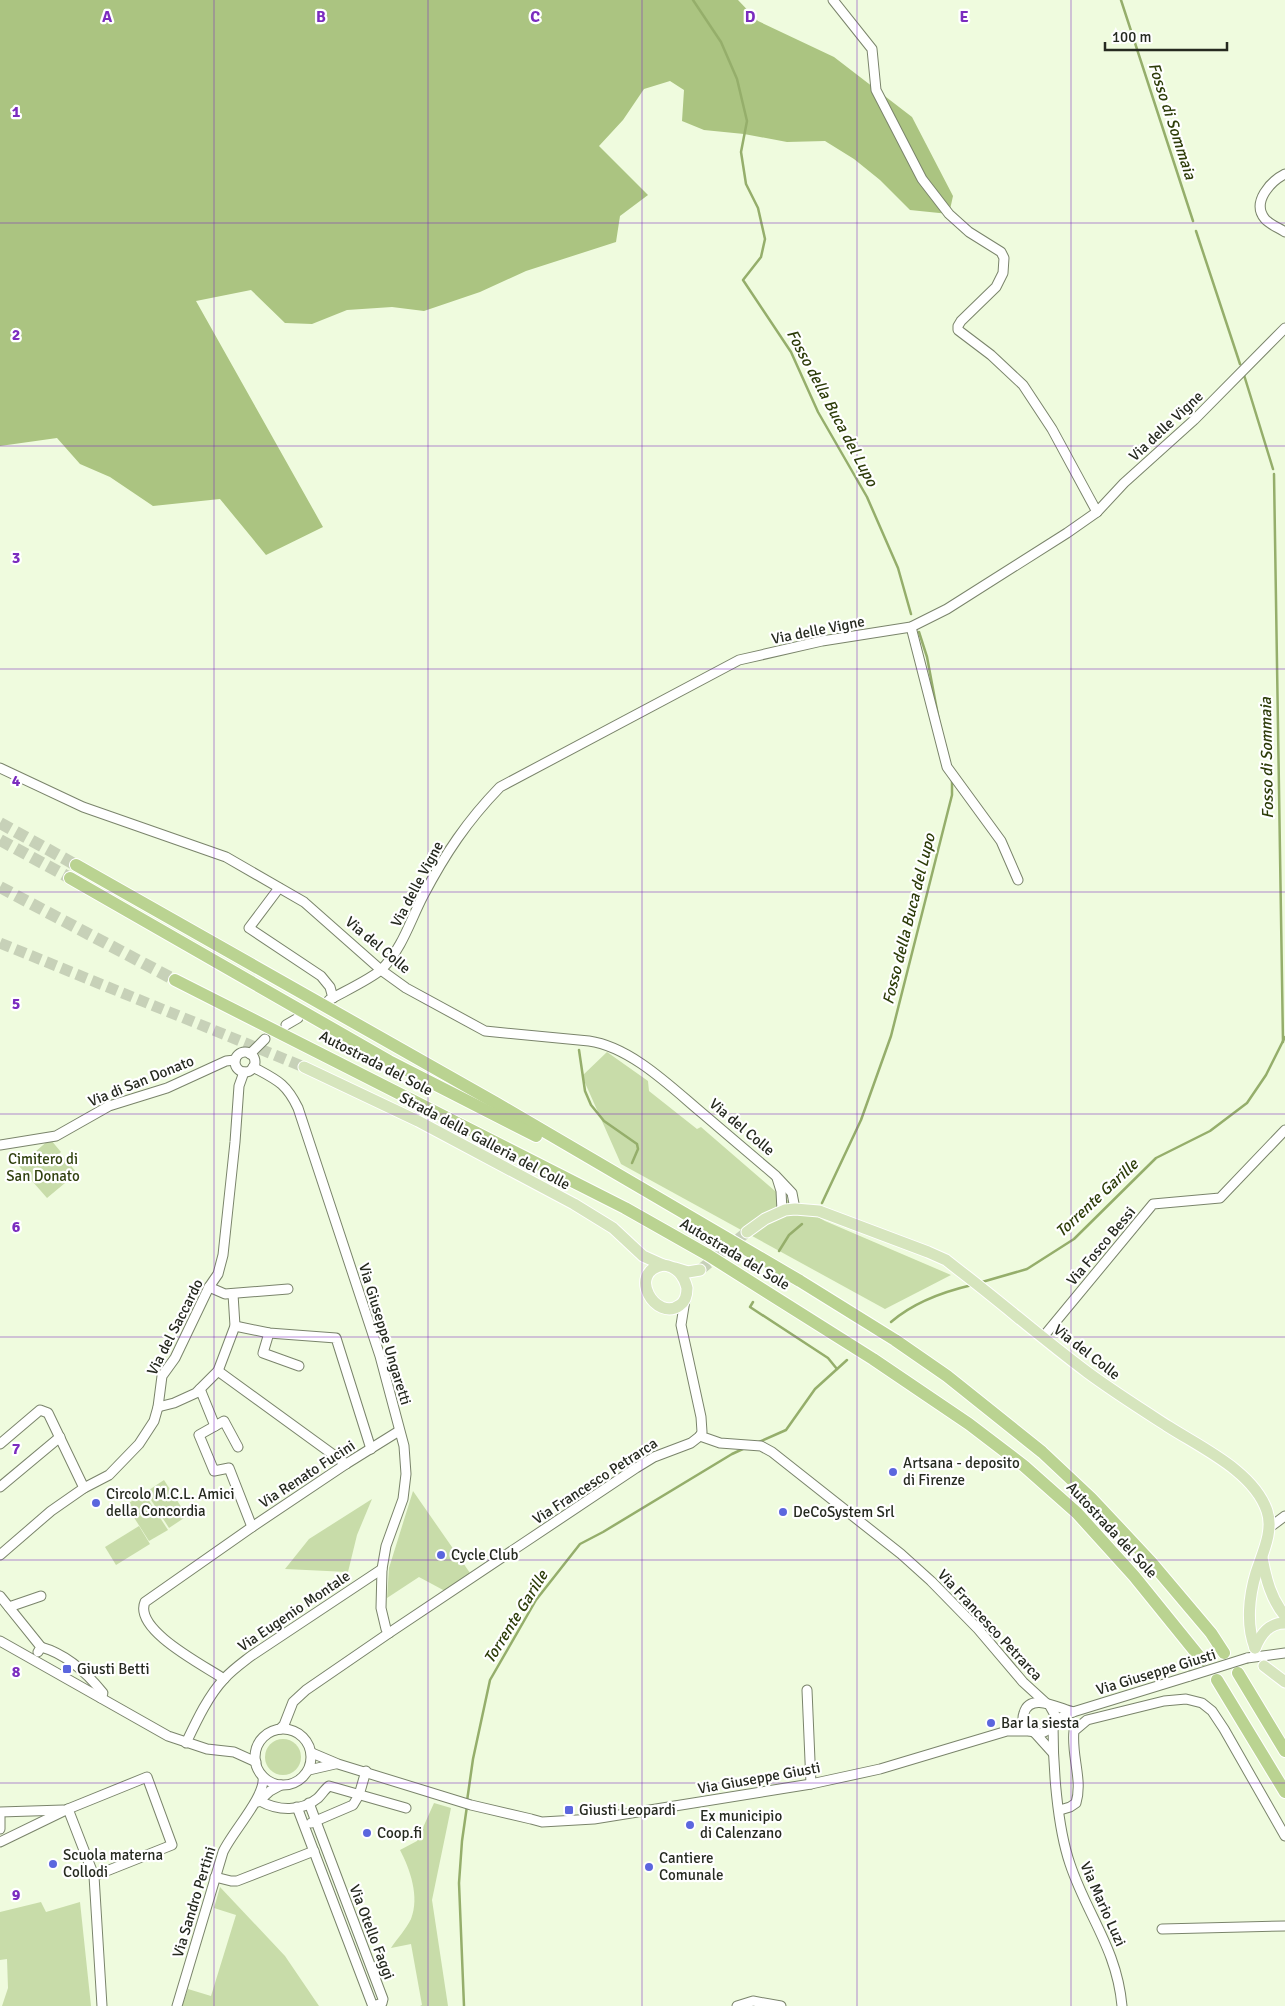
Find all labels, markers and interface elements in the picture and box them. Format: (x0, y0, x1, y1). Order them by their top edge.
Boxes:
text: A (102, 7, 113, 27)
text: B (316, 7, 326, 27)
text: C (530, 7, 540, 27)
text: D (745, 7, 756, 27)
text: E (959, 7, 969, 27)
scale bar (1105, 20, 1228, 52)
text: 100 m (1112, 28, 1152, 46)
water label: Fosso di Sommaia (1144, 60, 1201, 183)
text: 1 (12, 102, 21, 122)
text: 2 (12, 325, 20, 345)
water label: Fosso della Buca del Lupo (782, 326, 882, 491)
street label: Via delle Vigne (1125, 387, 1207, 465)
text: 3 (12, 548, 20, 568)
street label: Via delle Vigne (770, 612, 866, 648)
water label: Fosso di Sommaia (1256, 696, 1278, 819)
text: 4 (12, 771, 21, 791)
water label: Fosso della Buca del Lupo (878, 831, 940, 1006)
street label: Via delle Vigne (387, 838, 447, 930)
street label: Via del Colle (342, 913, 414, 977)
text: 5 (12, 994, 20, 1014)
street label: Autostrada del Sole (316, 1027, 436, 1099)
street label: Via di San Donato (86, 1052, 197, 1110)
street label: Strada della Galleria del Colle (397, 1088, 573, 1194)
street label: Via del Colle (706, 1095, 778, 1159)
park label: Cimitero di San Donato (6, 1150, 80, 1185)
water label: Torrente Garille (1051, 1154, 1143, 1241)
street label: Via Fosco Bessi (1063, 1203, 1139, 1289)
street label: Autostrada del Sole (677, 1214, 793, 1294)
text: 6 (12, 1217, 21, 1237)
street label: Via Giuseppe Ungaretti (355, 1261, 415, 1407)
street label: Via del Saccardo (143, 1276, 207, 1378)
street label: Via del Colle (1050, 1320, 1124, 1384)
street label: Via Francesco Petrarca (529, 1434, 661, 1528)
street label: Via Renato Fucini (256, 1436, 358, 1512)
text: 7 (12, 1439, 21, 1459)
place label: Artsana - deposito di Firenze (903, 1454, 1020, 1489)
marker: Artsana - deposito di Firenze (887, 1466, 899, 1478)
street label: Autostrada del Sole (1063, 1478, 1161, 1582)
place label: Circolo M.C.L. Amici della Concordia (106, 1485, 235, 1520)
marker: Circolo M.C.L. Amici della Concordia (90, 1497, 102, 1509)
place label: DeCoSystem Srl (793, 1503, 895, 1521)
marker: DeCoSystem Srl (777, 1506, 789, 1518)
place label: Cycle Club (451, 1546, 519, 1564)
marker: Cycle Club (435, 1549, 447, 1561)
water label: Torrente Garille (479, 1566, 553, 1667)
street label: Via Francesco Petrarca (934, 1566, 1046, 1684)
street label: Via Eugenio Montale (234, 1567, 354, 1655)
street label: Via Giuseppe Giusti (1094, 1645, 1218, 1699)
place label: Giusti Betti (77, 1660, 149, 1678)
text: 8 (12, 1662, 21, 1682)
marker: Giusti Betti (61, 1663, 73, 1675)
place label: Bar la siesta (1001, 1714, 1079, 1732)
marker: Bar la siesta (985, 1717, 997, 1729)
street label: Via Giuseppe Giusti (696, 1758, 822, 1798)
place label: Giusti Leopardi (579, 1801, 676, 1819)
marker: Giusti Leopardi (563, 1804, 575, 1816)
place label: Ex municipio di Calenzano (700, 1807, 782, 1842)
marker: Ex municipio di Calenzano (684, 1819, 696, 1831)
place label: Coop.fi (377, 1824, 422, 1842)
marker: Coop.fi (361, 1827, 373, 1839)
street label: Via Sandro Pertini (169, 1844, 219, 1960)
place label: Scuola materna Collodi (63, 1846, 163, 1881)
place label: Cantiere Comunale (659, 1849, 723, 1884)
marker: Scuola materna Collodi (47, 1858, 59, 1870)
street label: Via Mario Luzi (1076, 1859, 1130, 1949)
marker: Cantiere Comunale (643, 1861, 655, 1873)
street label: Via Otello Faggi (346, 1882, 398, 1982)
text: 9 (12, 1885, 21, 1905)

